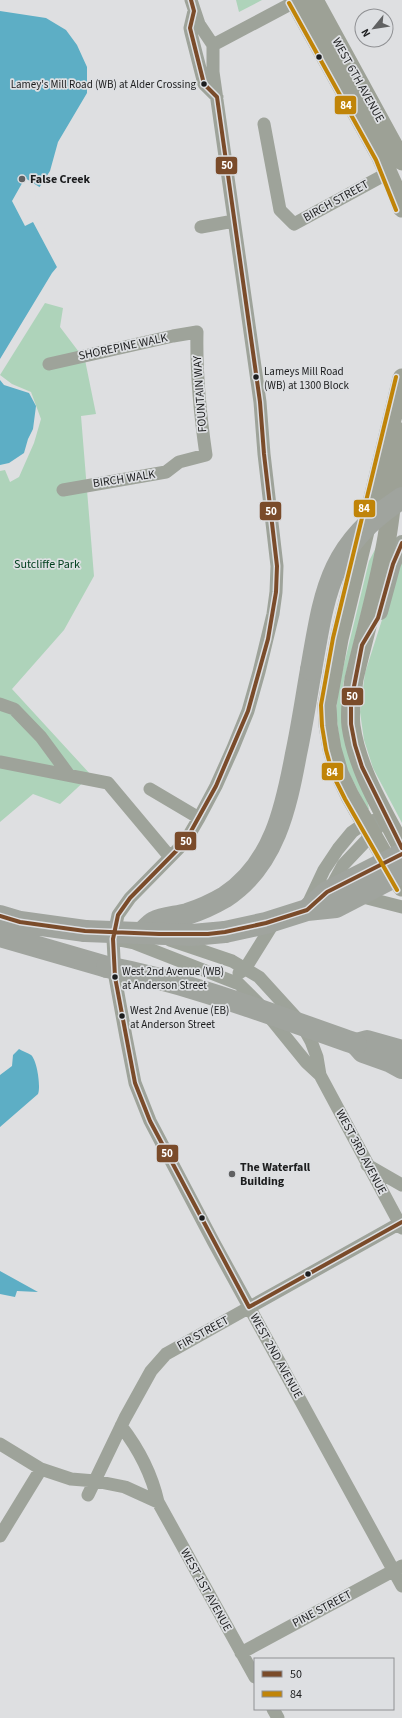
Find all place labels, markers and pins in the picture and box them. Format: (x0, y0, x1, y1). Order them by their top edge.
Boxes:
unlabelled marker (314, 52, 324, 62)
place label: Lamey's Mill Road (WB) at Alder Crossing (11, 77, 196, 92)
marker: Lamey's Mill Road (WB) at Alder Crossing (199, 79, 209, 89)
place label: False Creek (30, 171, 91, 188)
marker: False Creek (17, 174, 27, 184)
place label: Lameys Mill Road (WB) at 1300 Block (264, 364, 350, 393)
marker: Lameys Mill Road (WB) at 1300 Block (251, 372, 261, 382)
place label: West 2nd Avenue (WB) at Anderson Street (122, 964, 224, 993)
marker: West 2nd Avenue (WB) at Anderson Street (110, 972, 120, 982)
place label: West 2nd Avenue (EB) at Anderson Street (130, 1003, 229, 1032)
marker: West 2nd Avenue (EB) at Anderson Street (117, 1011, 127, 1021)
place label: The Waterfall Building (240, 1159, 311, 1190)
marker: The Waterfall Building (227, 1169, 237, 1179)
unlabelled marker (197, 1213, 207, 1223)
unlabelled marker (303, 1269, 313, 1279)

